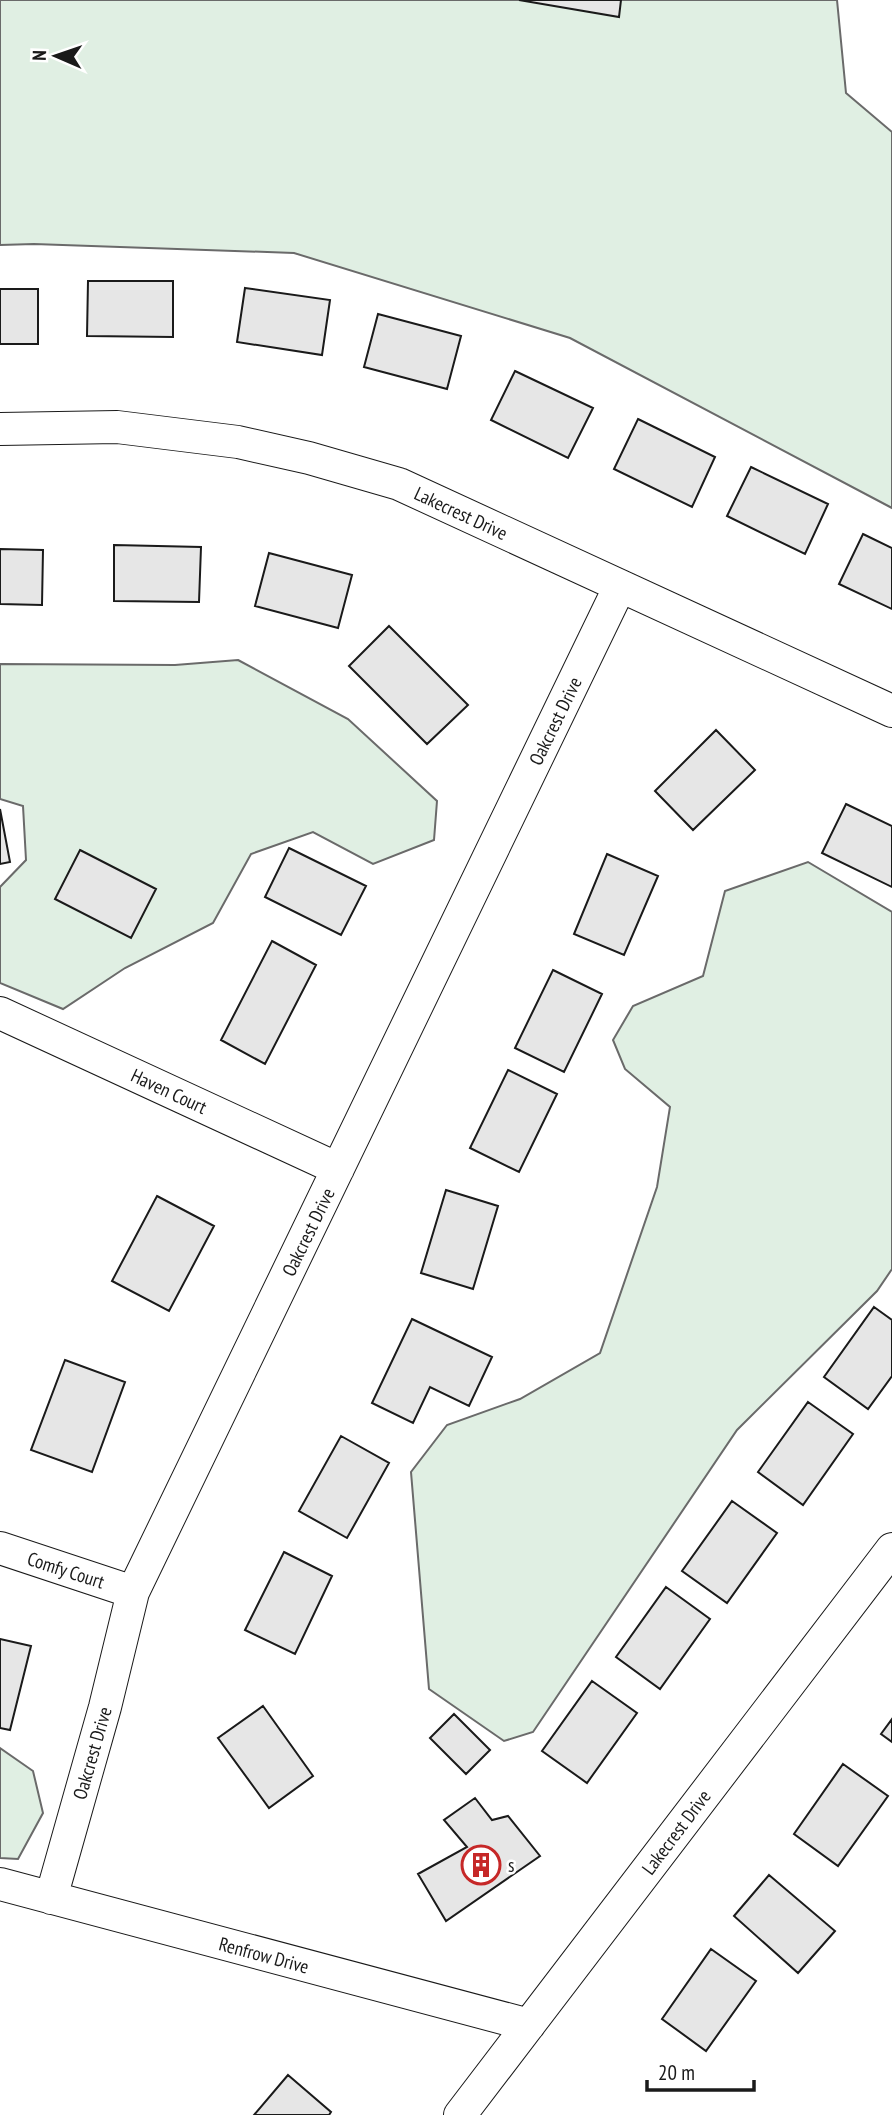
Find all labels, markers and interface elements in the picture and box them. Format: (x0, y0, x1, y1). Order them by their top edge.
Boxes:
north arrow (21, 21, 91, 91)
text: N (27, 50, 51, 61)
street label: Lakecrest Drive (411, 481, 512, 545)
street label: Oakcrest Drive (523, 673, 587, 769)
street label: Haven Court (127, 1063, 211, 1119)
street label: Oakcrest Drive (276, 1184, 340, 1280)
street label: Comfy Court (24, 1546, 108, 1594)
street label: Oakcrest Drive (67, 1704, 117, 1802)
street label: Lakecrest Drive (636, 1785, 716, 1879)
building icon: s (460, 1844, 502, 1886)
place label: s (508, 1853, 514, 1877)
street label: Renfrow Drive (216, 1931, 312, 1979)
scale bar (647, 2048, 754, 2092)
text: 20 m (658, 2059, 695, 2086)

